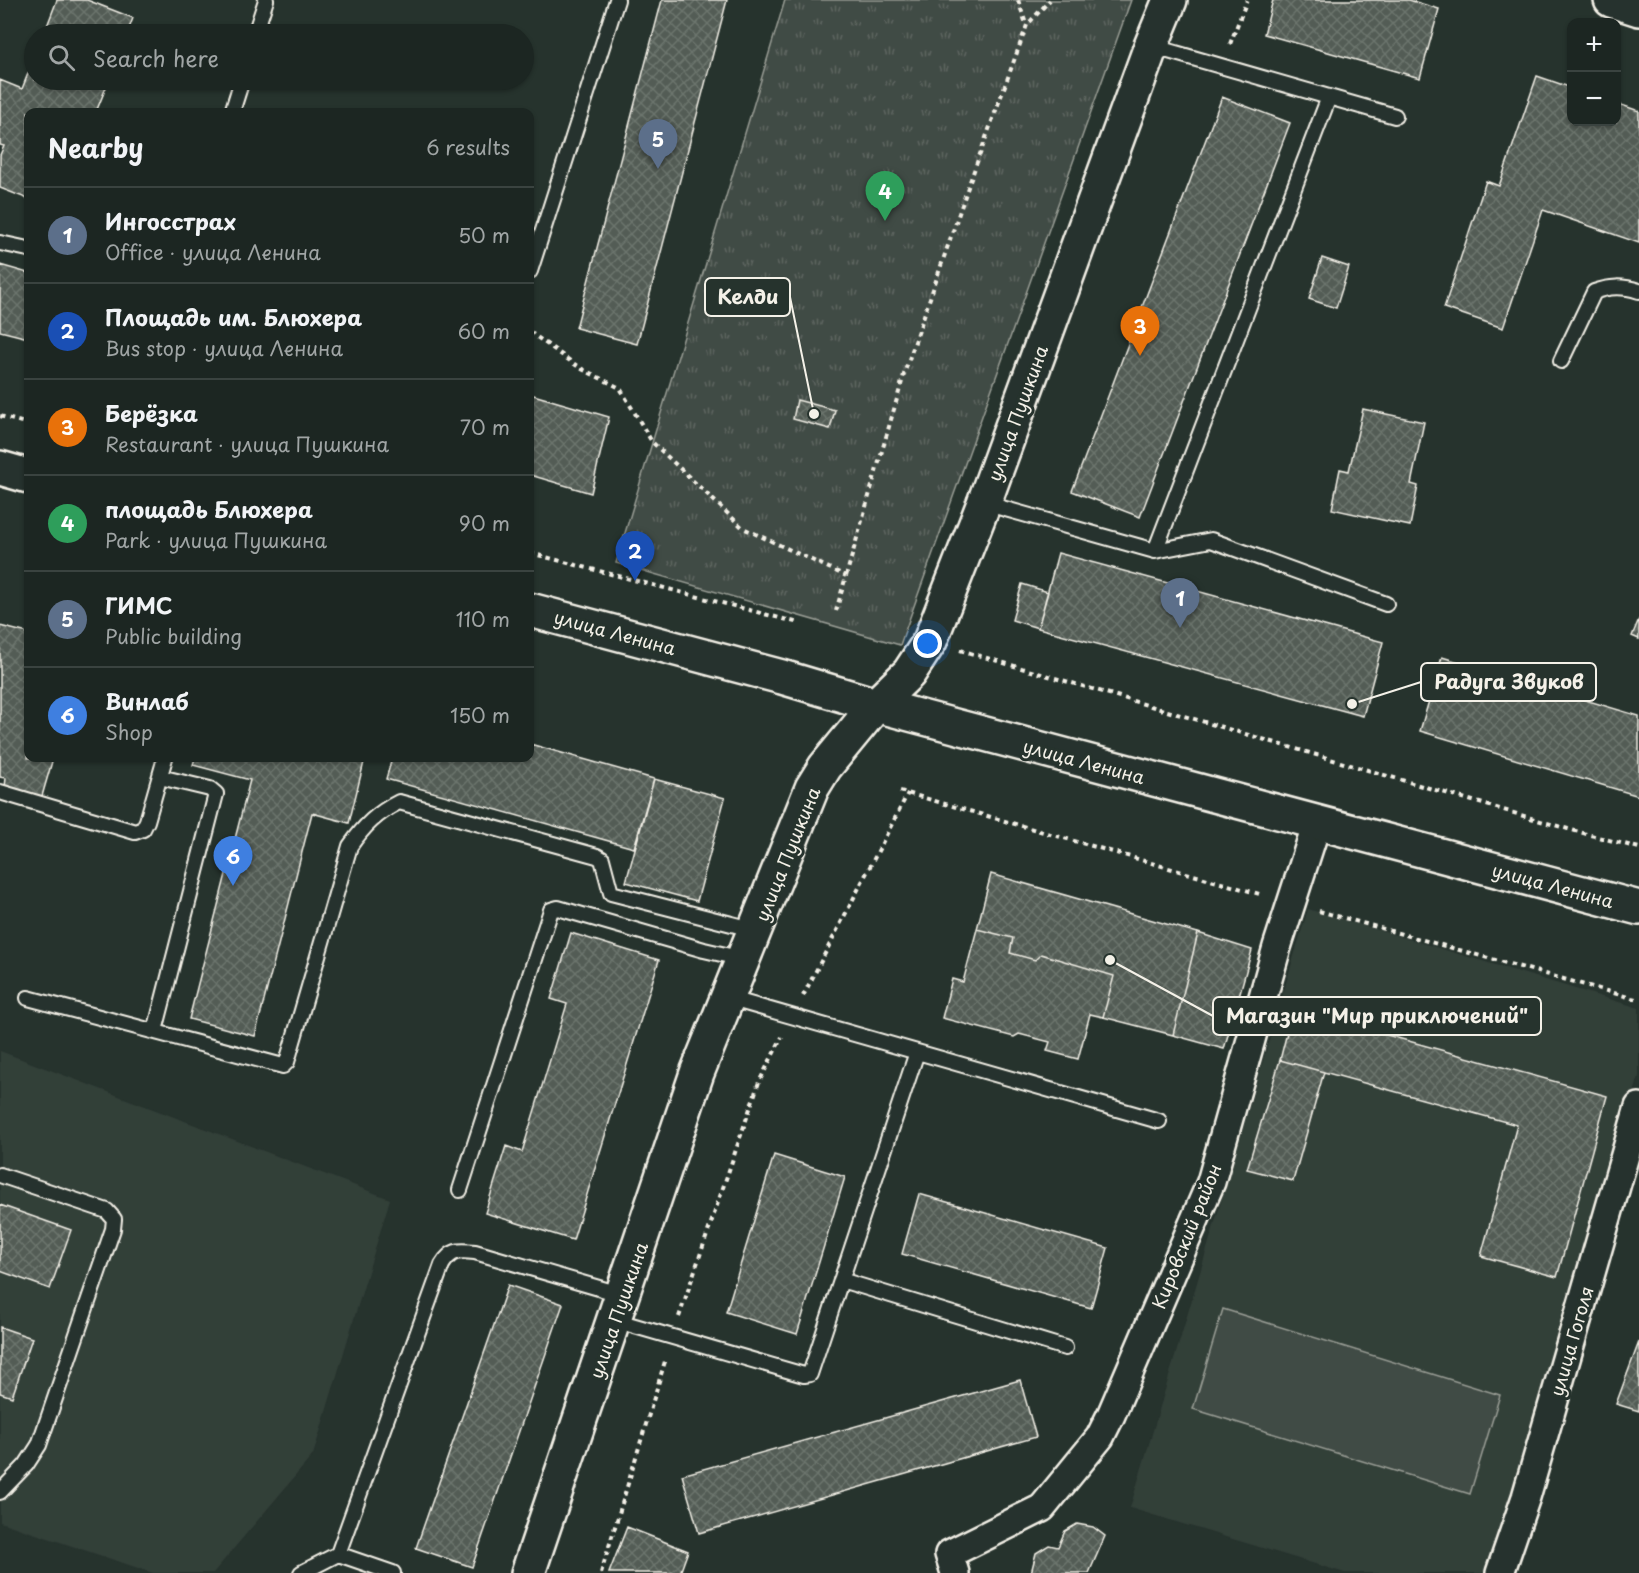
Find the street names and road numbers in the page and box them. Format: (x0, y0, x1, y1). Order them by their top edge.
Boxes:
street label: улица Пушкина (980, 341, 1054, 485)
street label: улица Ленина (551, 603, 679, 661)
street label: улица Ленина (1020, 732, 1148, 790)
street label: улица Пушкина (748, 782, 827, 925)
street label: улица Ленина (1489, 856, 1617, 914)
street label: Кировский район (1144, 1159, 1228, 1313)
street label: улица Пушкина (582, 1237, 654, 1382)
street label: улица Гоголя (1542, 1283, 1600, 1399)

